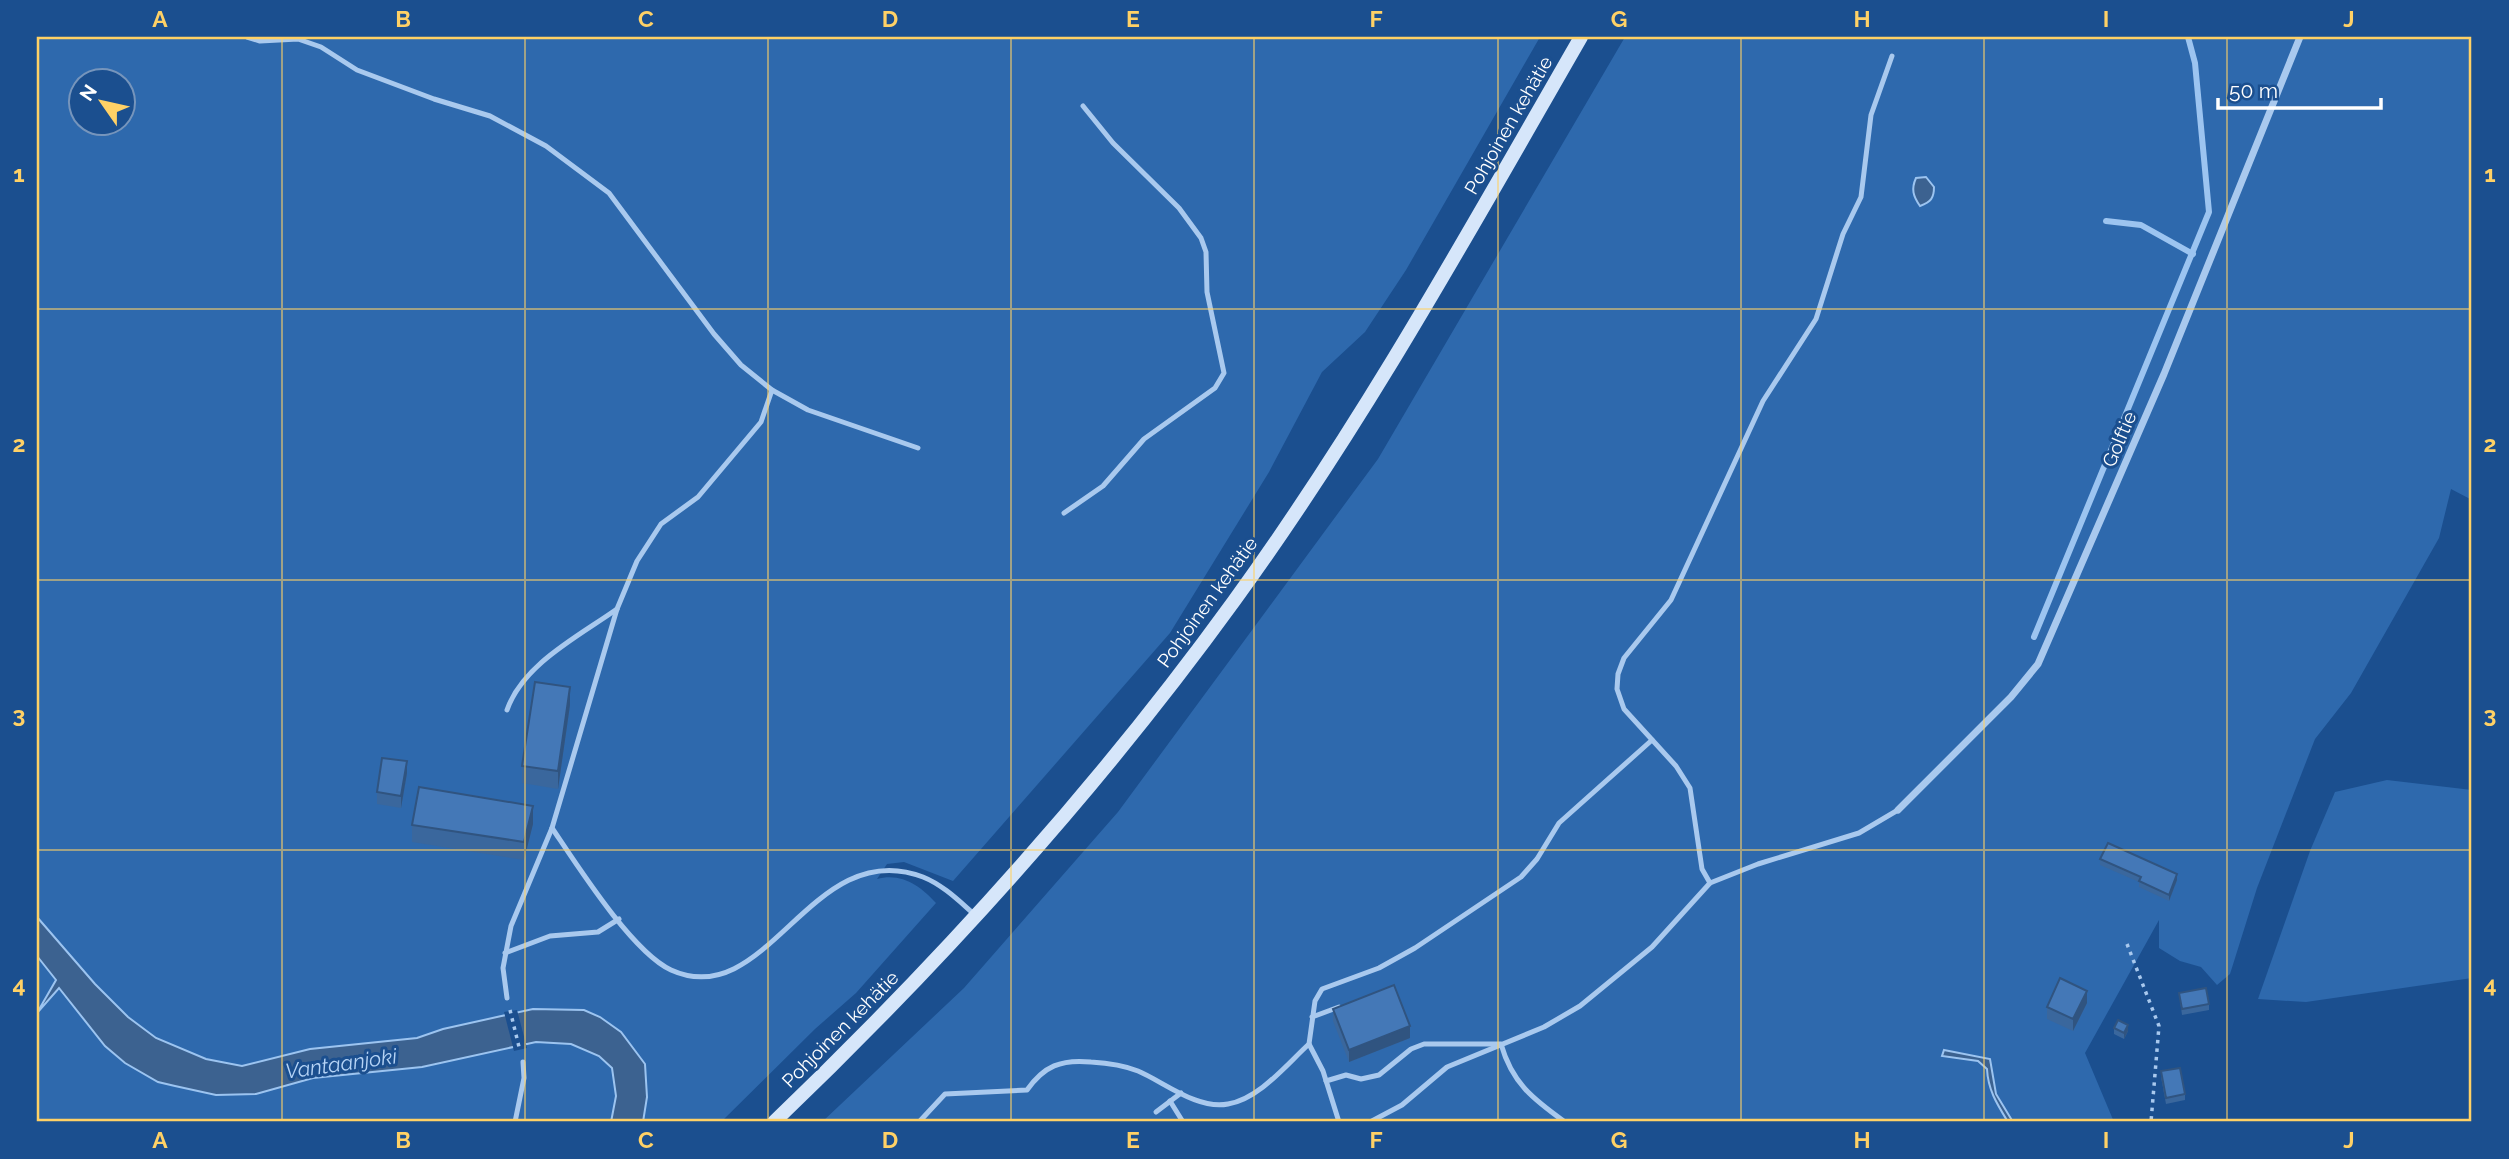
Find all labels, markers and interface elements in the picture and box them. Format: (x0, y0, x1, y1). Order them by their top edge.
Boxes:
text: A (152, 5, 168, 32)
text: B (395, 5, 411, 32)
text: C (638, 5, 654, 32)
text: D (882, 5, 898, 32)
text: E (1126, 5, 1140, 32)
text: F (1369, 5, 1383, 32)
text: G (1611, 5, 1627, 32)
text: H (1853, 5, 1871, 32)
text: I (2103, 5, 2109, 32)
text: J (2343, 5, 2355, 32)
street label: Pohjoinen kehätie (1460, 52, 1556, 198)
north arrow (66, 66, 136, 136)
scale bar (2218, 66, 2381, 110)
text: 50 m (2229, 78, 2278, 103)
text: N (75, 80, 101, 105)
text: 1 (13, 160, 25, 187)
text: 1 (2484, 160, 2496, 187)
street label: Golftie (2098, 408, 2140, 470)
text: 2 (13, 430, 25, 457)
text: 2 (2484, 430, 2496, 457)
street label: Pohjoinen kehätie (1152, 533, 1262, 671)
text: 3 (13, 701, 25, 728)
text: 3 (2484, 701, 2496, 728)
street label: Pohjoinen kehätie (777, 966, 903, 1092)
text: 4 (12, 971, 26, 998)
text: 4 (2483, 971, 2497, 998)
water label: Vantaanjoki (284, 1043, 399, 1084)
text: A (152, 1126, 168, 1153)
text: B (395, 1126, 411, 1153)
text: C (638, 1126, 654, 1153)
text: D (882, 1126, 898, 1153)
text: E (1126, 1126, 1140, 1153)
text: F (1369, 1126, 1383, 1153)
text: G (1611, 1126, 1627, 1153)
text: H (1853, 1126, 1871, 1153)
text: I (2103, 1126, 2109, 1153)
text: J (2343, 1126, 2355, 1153)

